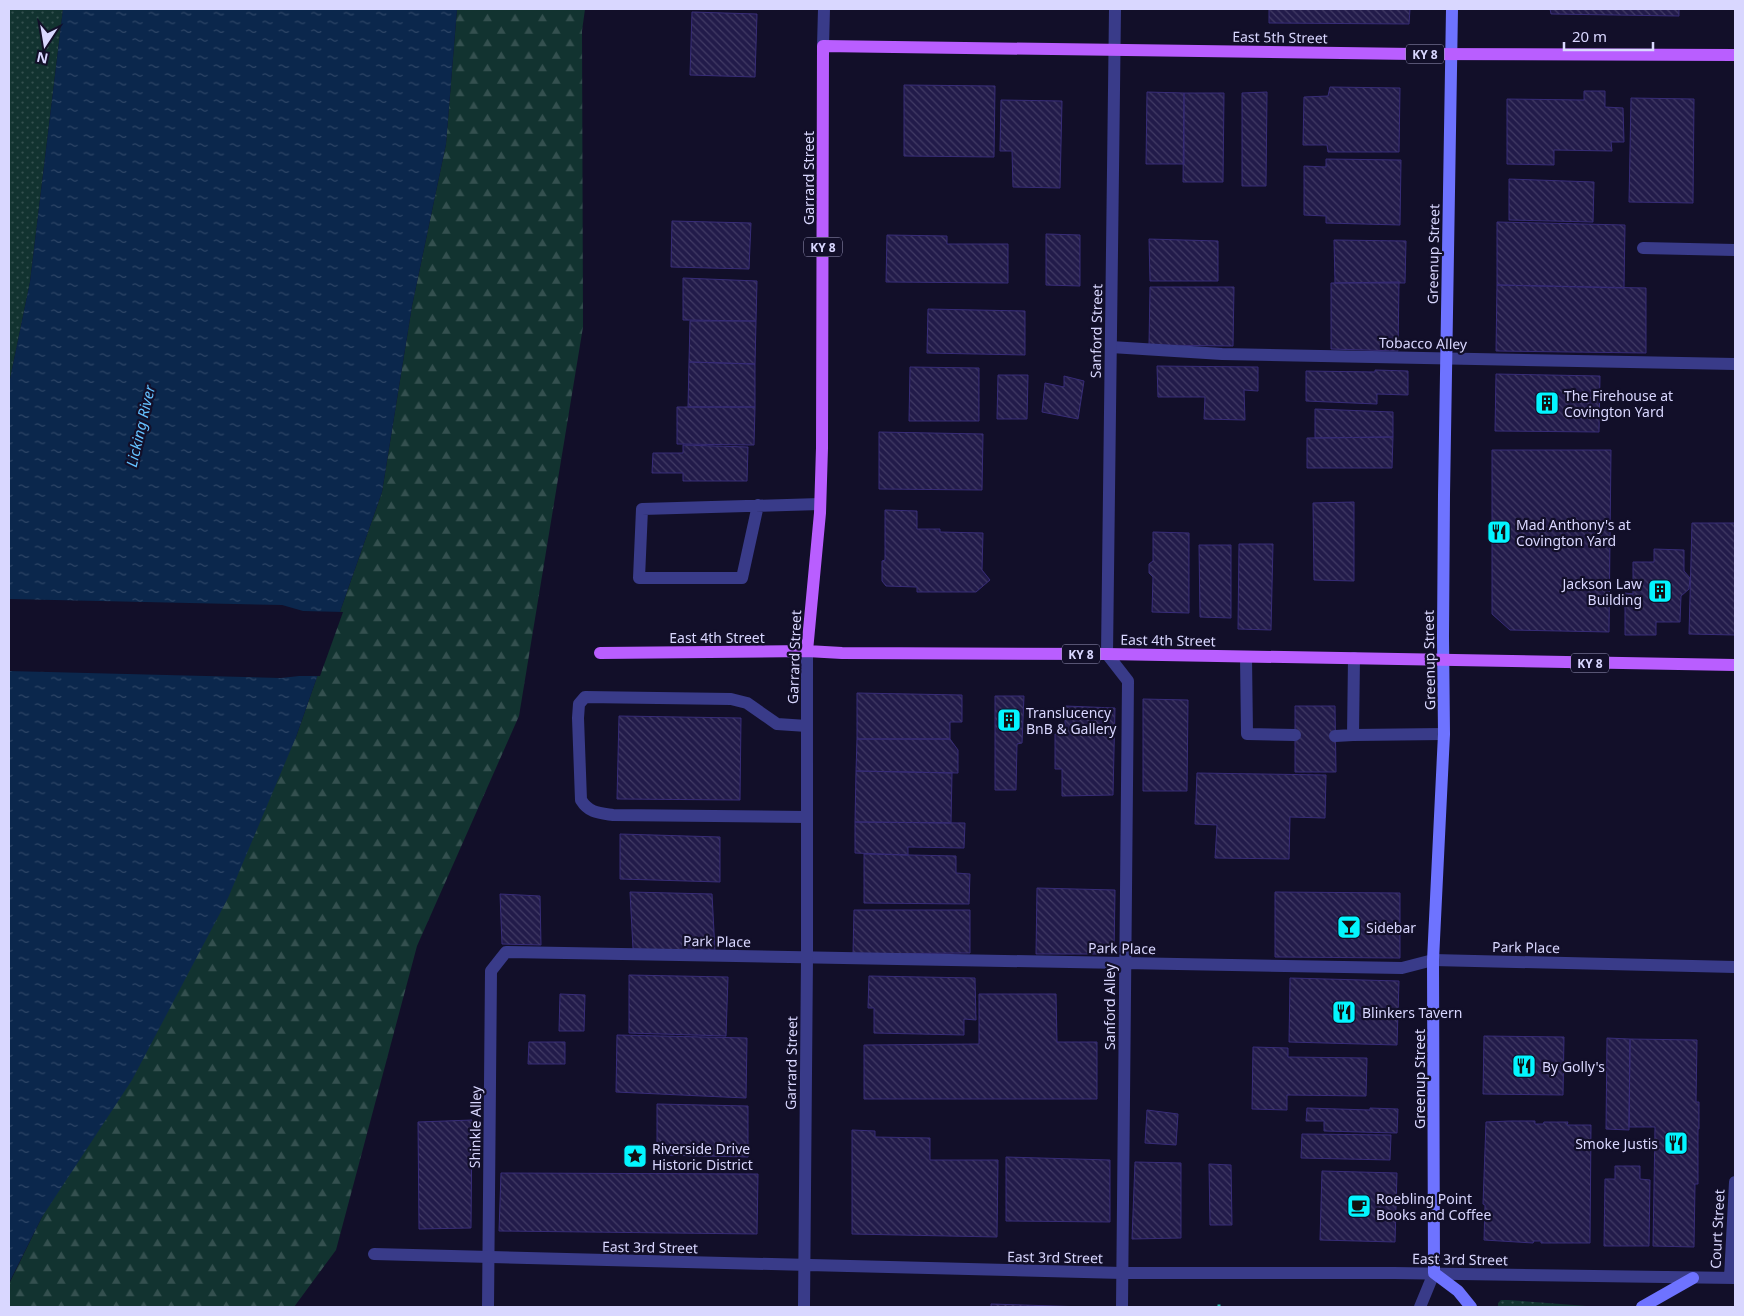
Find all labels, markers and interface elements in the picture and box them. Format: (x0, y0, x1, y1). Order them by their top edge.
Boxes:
north arrow (20, 20, 70, 70)
scale bar (1564, 20, 1653, 52)
text: 20 m (1572, 26, 1607, 46)
street label: East 5th Street (1232, 27, 1328, 47)
road number: KY 8 (1406, 44, 1444, 64)
text: N (35, 48, 50, 69)
street label: Garrard Street (799, 131, 818, 225)
street label: Greenup Street (1423, 204, 1443, 304)
road number: KY 8 (804, 238, 842, 256)
street label: Sanford Street (1086, 284, 1106, 378)
street label: Tobacco Alley (1379, 333, 1468, 353)
water label: Licking River (121, 382, 159, 469)
place label: The Firehouse at Covington Yard (1564, 386, 1673, 421)
building icon: The Firehouse at Covington Yard (1534, 390, 1560, 416)
place label: Mad Anthony's at Covington Yard (1516, 515, 1631, 550)
restaurant icon: Mad Anthony's at Covington Yard (1486, 519, 1512, 545)
place label: Jackson Law Building (1560, 574, 1642, 609)
building icon: Jackson Law Building (1647, 578, 1673, 604)
street label: Garrard Street (783, 610, 805, 704)
street label: Greenup Street (1419, 610, 1439, 710)
street label: East 4th Street (669, 628, 765, 647)
street label: East 4th Street (1120, 630, 1216, 650)
road number: KY 8 (1062, 644, 1100, 664)
road number: KY 8 (1571, 654, 1609, 672)
place label: Translucency BnB & Gallery (1026, 703, 1117, 738)
building icon: Translucency BnB & Gallery (996, 707, 1022, 733)
bar icon: Sidebar (1336, 914, 1362, 940)
place label: Sidebar (1366, 918, 1416, 937)
street label: Park Place (683, 931, 751, 951)
street label: Park Place (1492, 937, 1560, 957)
street label: Park Place (1088, 938, 1156, 958)
street label: Sanford Alley (1100, 963, 1119, 1050)
restaurant icon: Blinkers Tavern (1331, 999, 1357, 1025)
place label: Blinkers Tavern (1362, 1003, 1462, 1022)
street label: Garrard Street (781, 1016, 801, 1110)
street label: Greenup Street (1410, 1029, 1429, 1129)
restaurant icon: By Golly's (1511, 1053, 1537, 1079)
place label: By Golly's (1542, 1057, 1605, 1076)
street label: Shinkle Alley (465, 1085, 485, 1168)
restaurant icon: Smoke Justis (1663, 1130, 1689, 1156)
place label: Smoke Justis (1575, 1134, 1658, 1153)
place label: Riverside Drive Historic District (652, 1139, 753, 1174)
place icon: Riverside Drive Historic District (622, 1143, 648, 1169)
place label: Roebling Point Books and Coffee (1376, 1189, 1491, 1224)
street label: Court Street (1705, 1189, 1729, 1269)
cafe icon: Roebling Point Books and Coffee (1346, 1193, 1372, 1219)
street label: East 3rd Street (602, 1237, 698, 1257)
street label: East 3rd Street (1007, 1247, 1103, 1267)
street label: East 3rd Street (1412, 1249, 1508, 1269)

